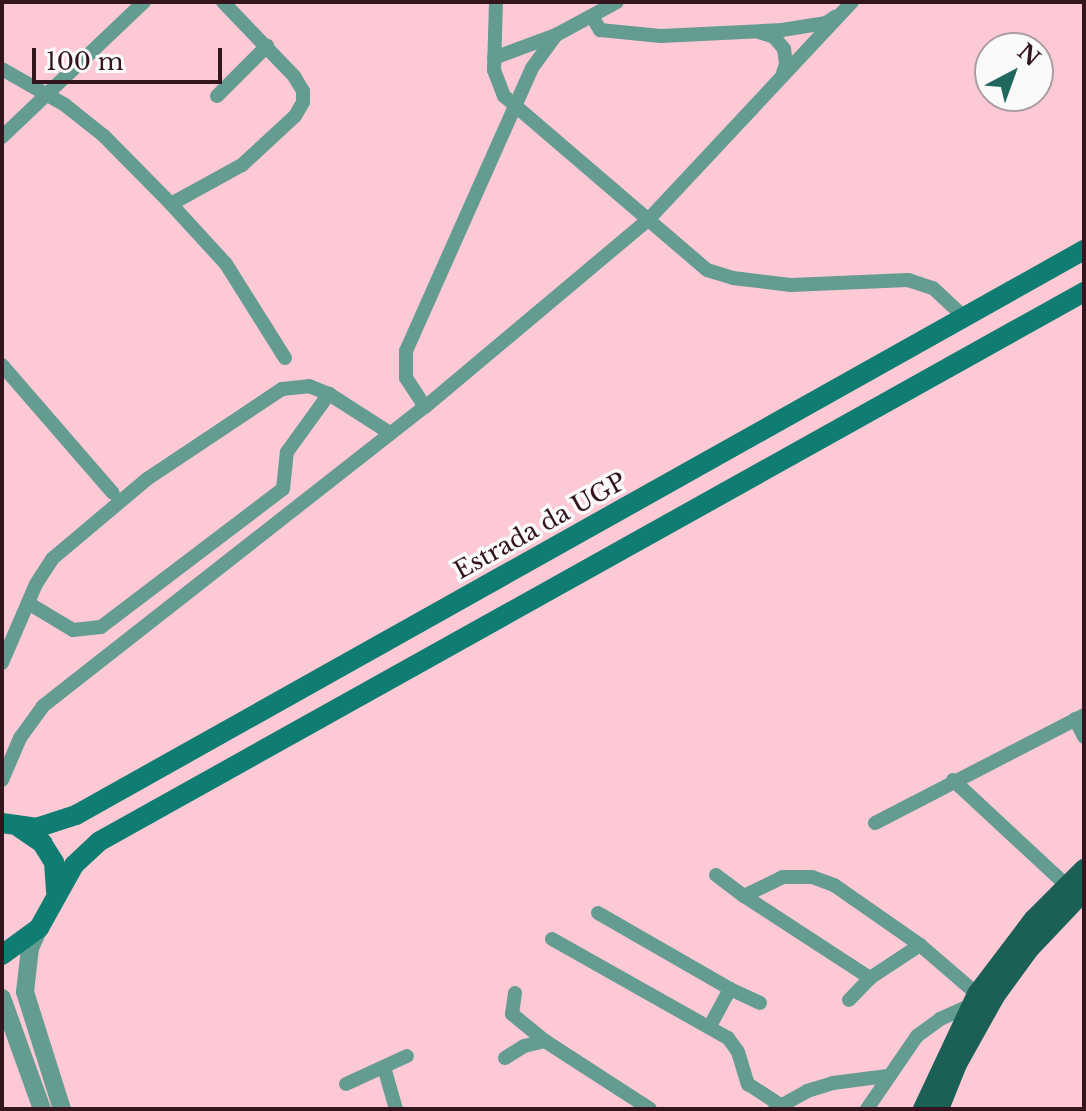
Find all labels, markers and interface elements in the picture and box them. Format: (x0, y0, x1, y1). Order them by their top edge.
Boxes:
scale bar (36, 32, 226, 82)
north arrow (974, 32, 1054, 112)
text: N (1012, 38, 1045, 72)
text: 100 m (46, 47, 124, 76)
street label: Estrada da UGP (449, 467, 631, 585)

